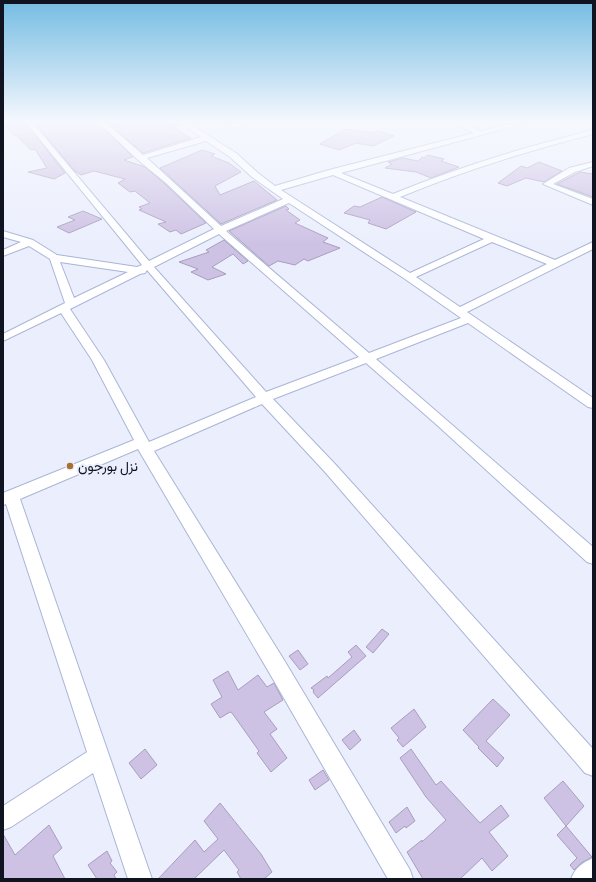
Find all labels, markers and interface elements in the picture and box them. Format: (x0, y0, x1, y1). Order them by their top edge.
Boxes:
place label: نزل بورجون (78, 456, 138, 476)
marker: نزل بورجون (65, 461, 75, 471)

